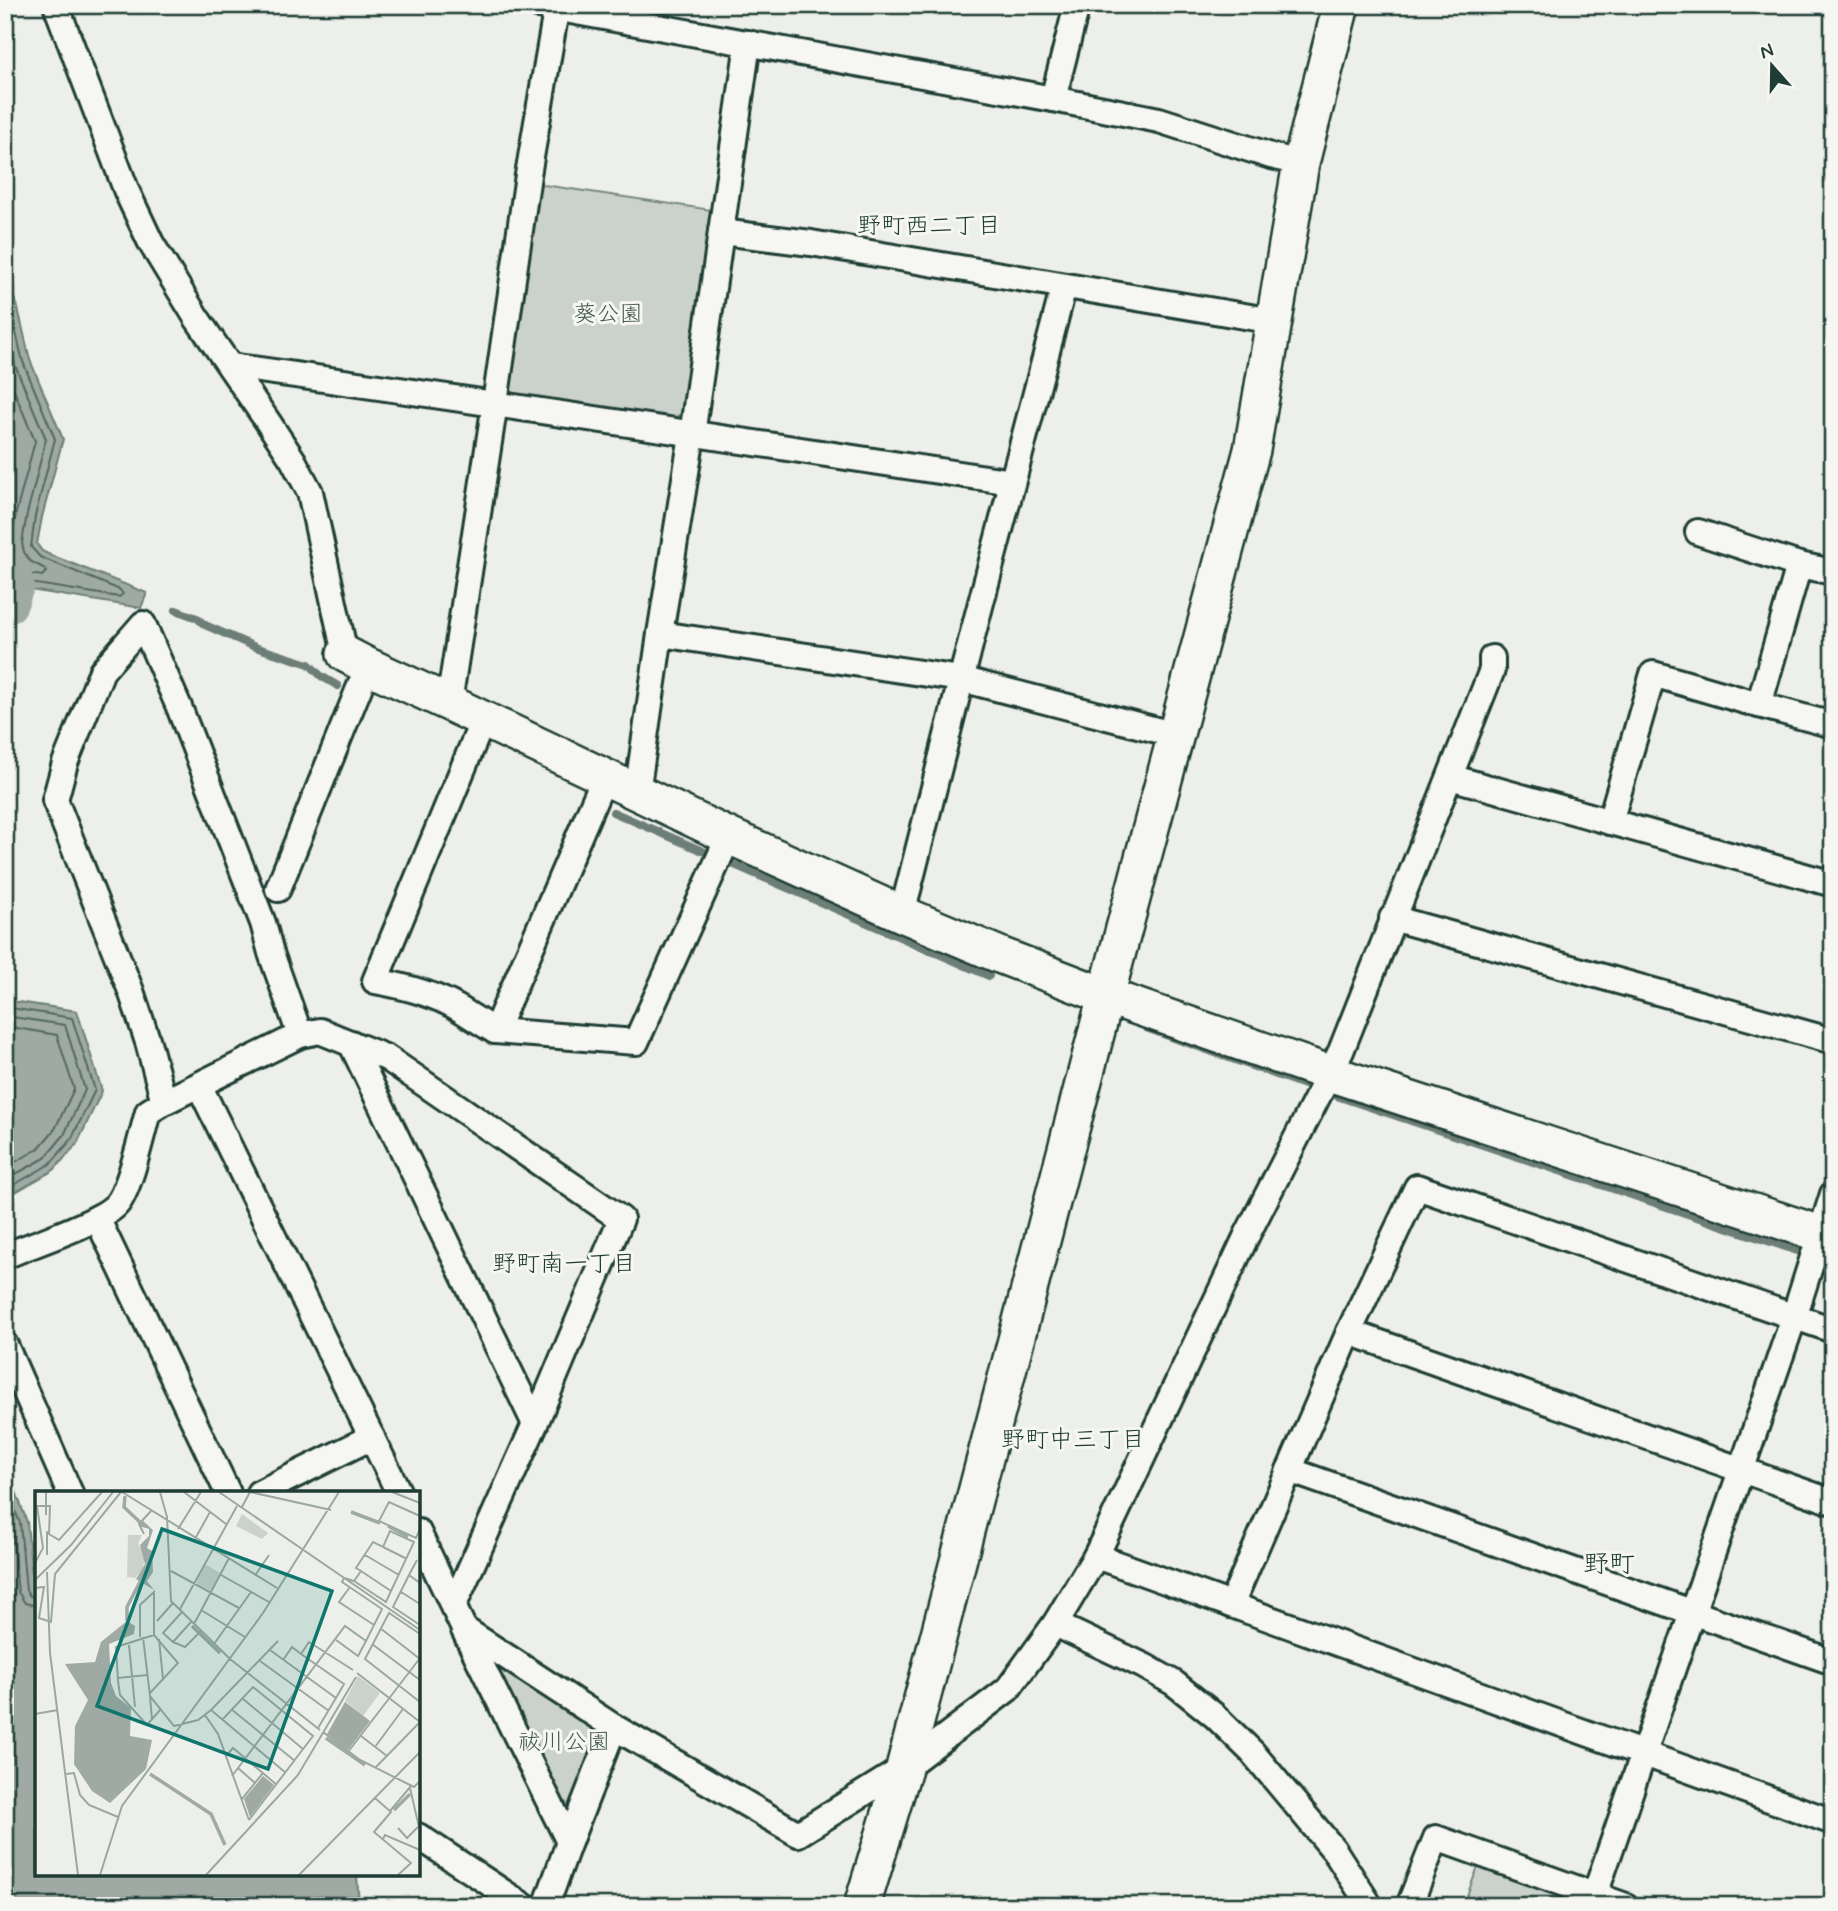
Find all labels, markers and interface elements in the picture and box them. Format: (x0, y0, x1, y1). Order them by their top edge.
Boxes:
north arrow (1736, 32, 1806, 102)
text: N (1756, 38, 1777, 65)
district label: 野町西二丁目 (857, 211, 1001, 242)
park label: 葵公園 (574, 300, 643, 330)
district label: 野町南一丁目 (492, 1249, 636, 1280)
district label: 野町中三丁目 (1001, 1425, 1145, 1456)
inset map (35, 1491, 420, 1876)
district label: 野町 (1583, 1548, 1635, 1582)
park label: 祓川公園 (518, 1728, 610, 1758)

